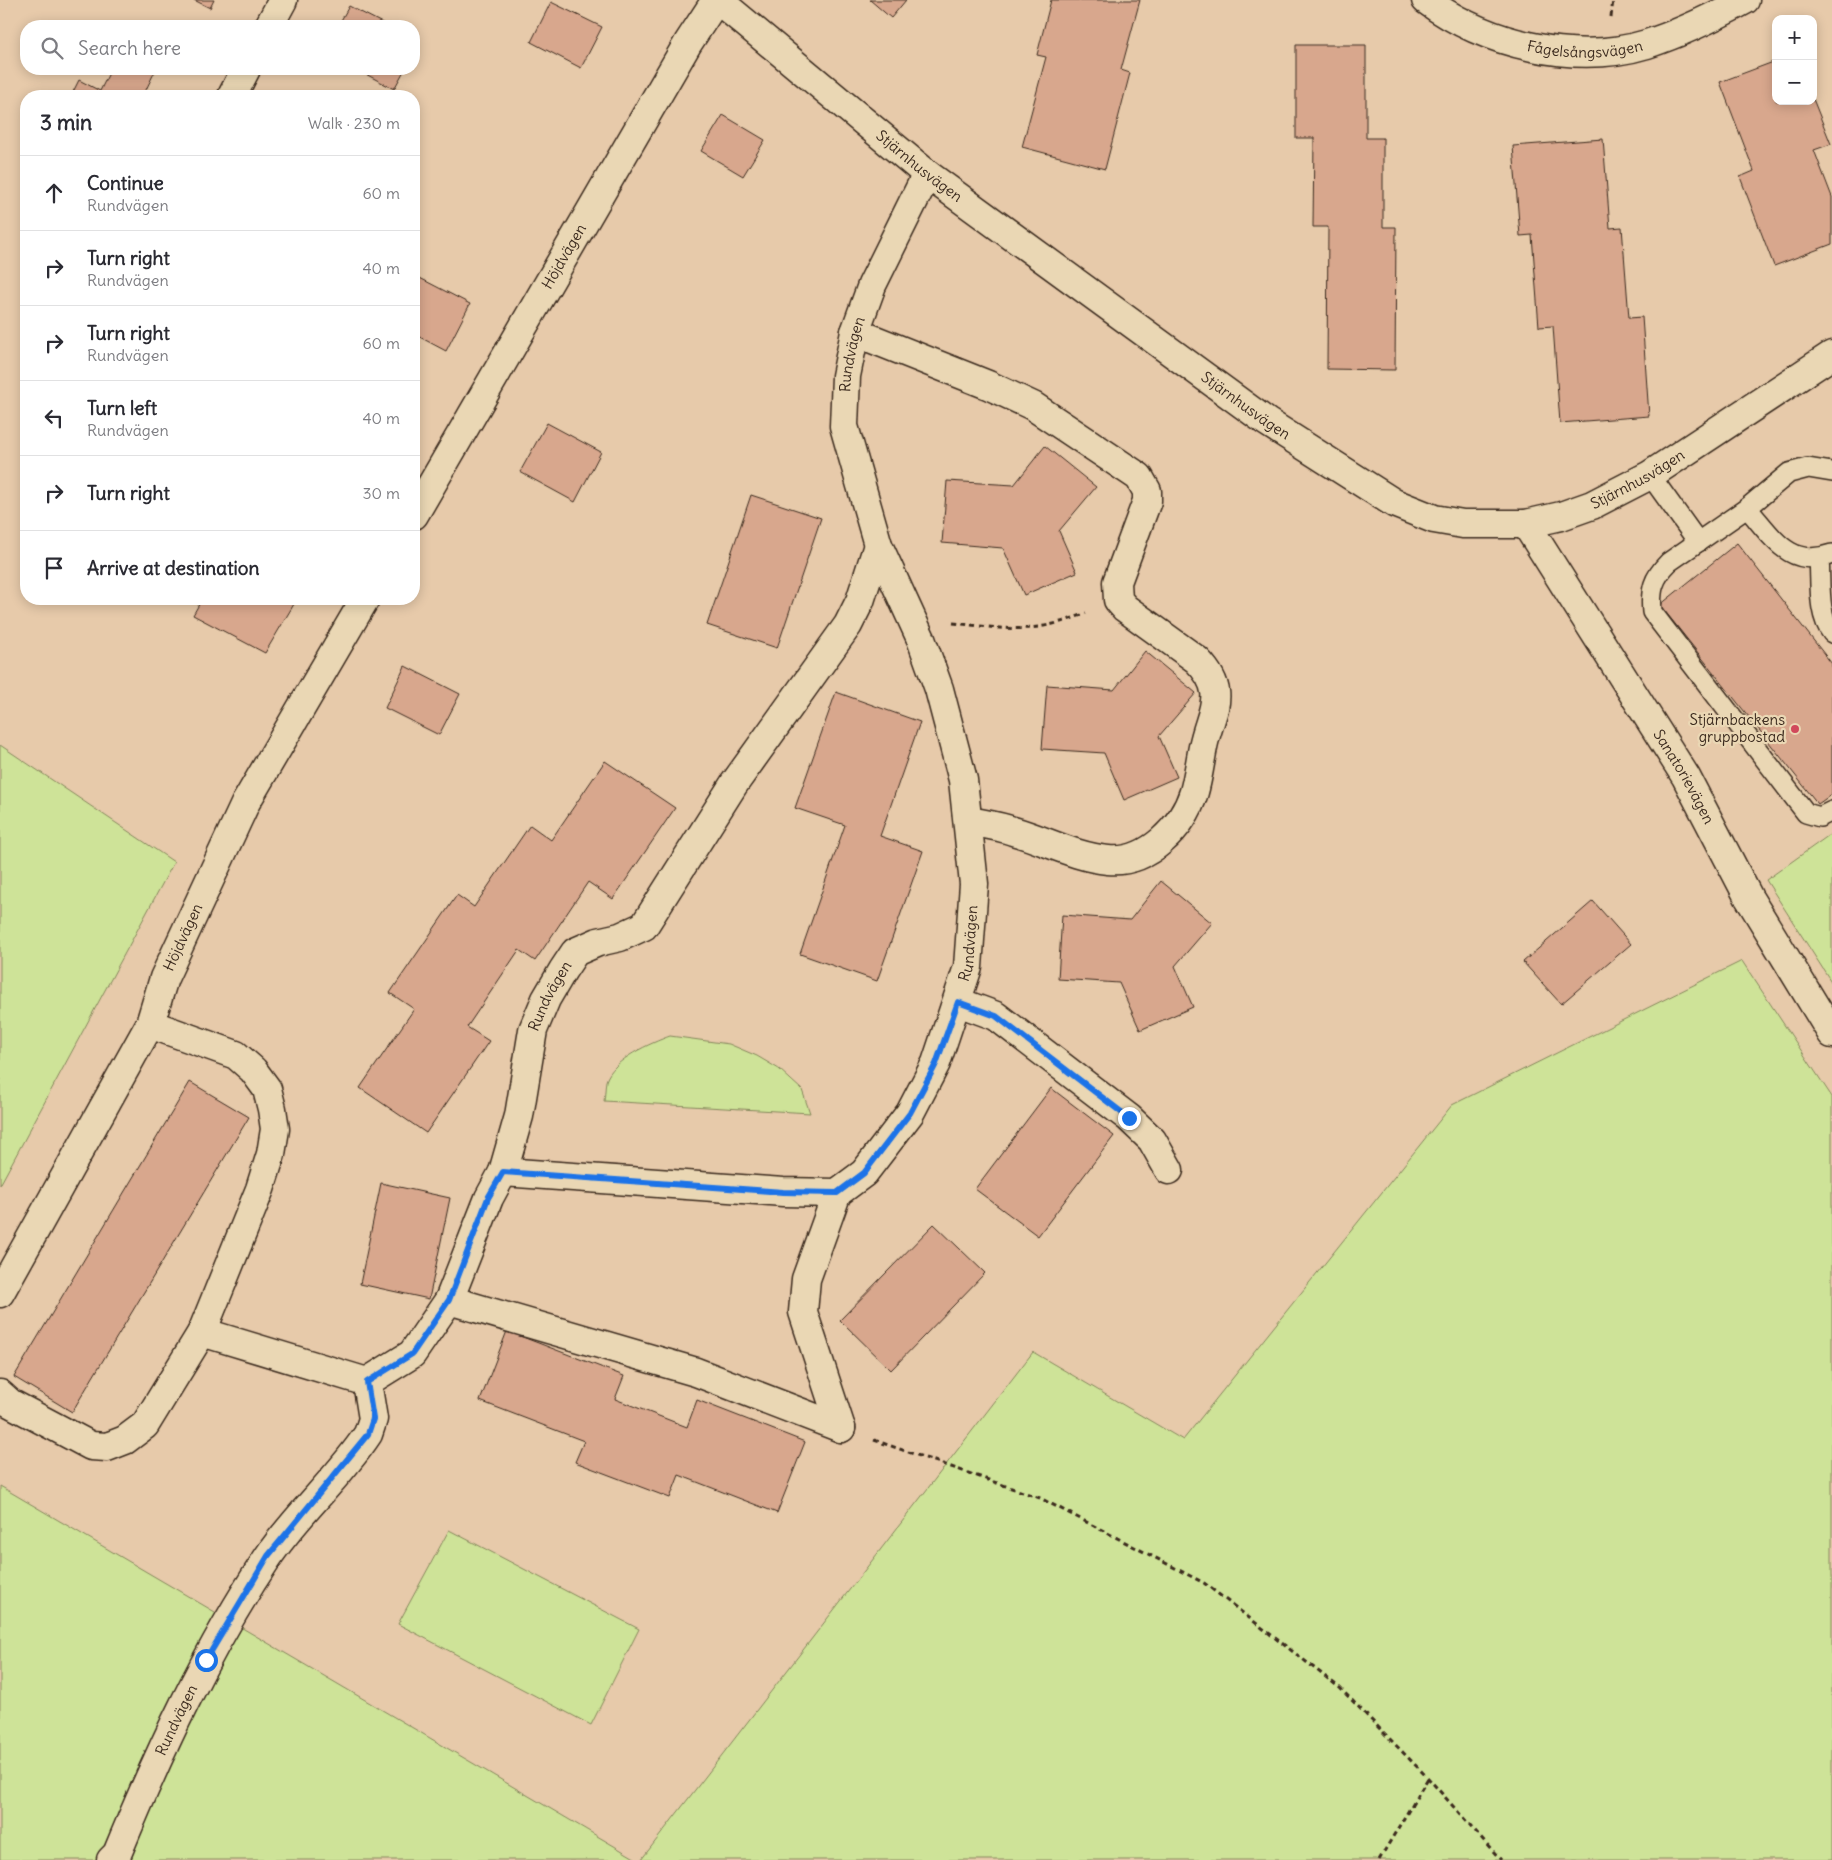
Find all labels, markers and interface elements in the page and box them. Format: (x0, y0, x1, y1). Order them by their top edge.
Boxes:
map controls (1772, 15, 1817, 105)
button: + (1772, 15, 1817, 60)
search box (20, 20, 420, 75)
icon: search (38, 34, 66, 62)
text: Search here (78, 36, 181, 60)
street label: Fågelsångsvägen (1525, 36, 1645, 62)
button: − (1772, 60, 1817, 105)
text: 3 min (40, 109, 92, 136)
text: Walk · 230 m (308, 113, 400, 133)
street label: Stjärnhusvägen (872, 126, 967, 206)
text: Continue (87, 171, 164, 195)
icon: ahead (40, 179, 68, 207)
text: 60 m (362, 183, 400, 203)
text: Rundvägen (87, 195, 169, 215)
street label: Höjdvägen (537, 220, 590, 292)
text: Turn right (87, 246, 170, 270)
icon: right (40, 254, 68, 282)
text: 40 m (362, 258, 400, 278)
text: Rundvägen (87, 270, 169, 290)
street label: Rundvägen (835, 314, 869, 392)
text: Turn right (87, 321, 170, 345)
icon: right (40, 329, 68, 357)
text: 60 m (362, 333, 400, 353)
text: Rundvägen (87, 345, 169, 365)
street label: Stjärnhusvägen (1198, 367, 1294, 444)
text: Turn left (87, 396, 157, 420)
icon: left (40, 404, 68, 432)
text: 40 m (362, 408, 400, 428)
text: Rundvägen (87, 420, 169, 440)
street label: Stjärnhusvägen (1587, 445, 1688, 513)
icon: right (40, 479, 68, 507)
text: Turn right (87, 481, 170, 505)
text: 30 m (363, 483, 400, 503)
icon: arrive (40, 554, 68, 582)
text: Arrive at destination (87, 556, 260, 580)
place label: Stjärnbackens gruppbostad (1690, 710, 1785, 746)
marker: Stjärnbackens gruppbostad (1789, 723, 1801, 735)
street label: Sanatorievägen (1649, 726, 1719, 827)
street label: Höjdvägen (159, 900, 207, 974)
street label: Rundvägen (954, 904, 981, 984)
street label: Rundvägen (524, 957, 576, 1034)
route end (1118, 1107, 1141, 1130)
route start (195, 1649, 218, 1672)
street label: Rundvägen (151, 1681, 201, 1758)

